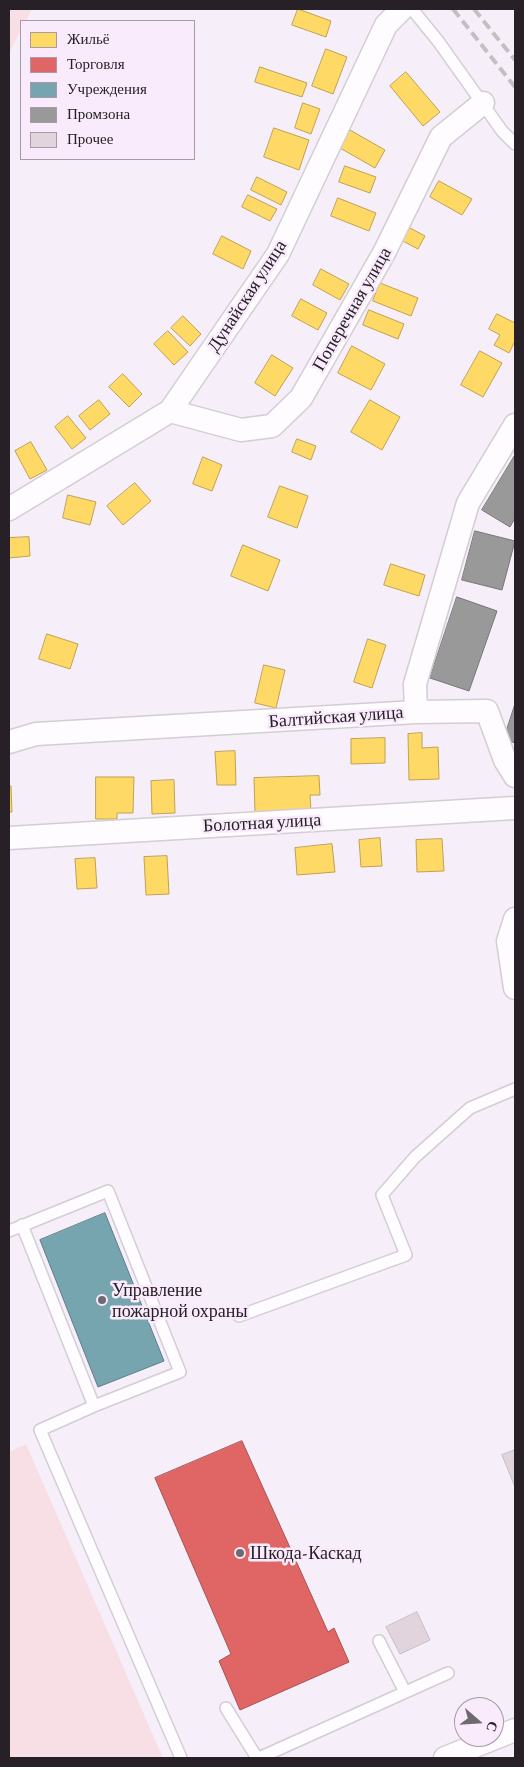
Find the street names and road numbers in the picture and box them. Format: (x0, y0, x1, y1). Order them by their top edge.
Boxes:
street label: Дунайская улица (203, 236, 291, 356)
street label: Поперечная улица (308, 243, 396, 375)
street label: Балтийская улица (268, 702, 404, 732)
street label: Болотная улица (202, 809, 322, 837)

